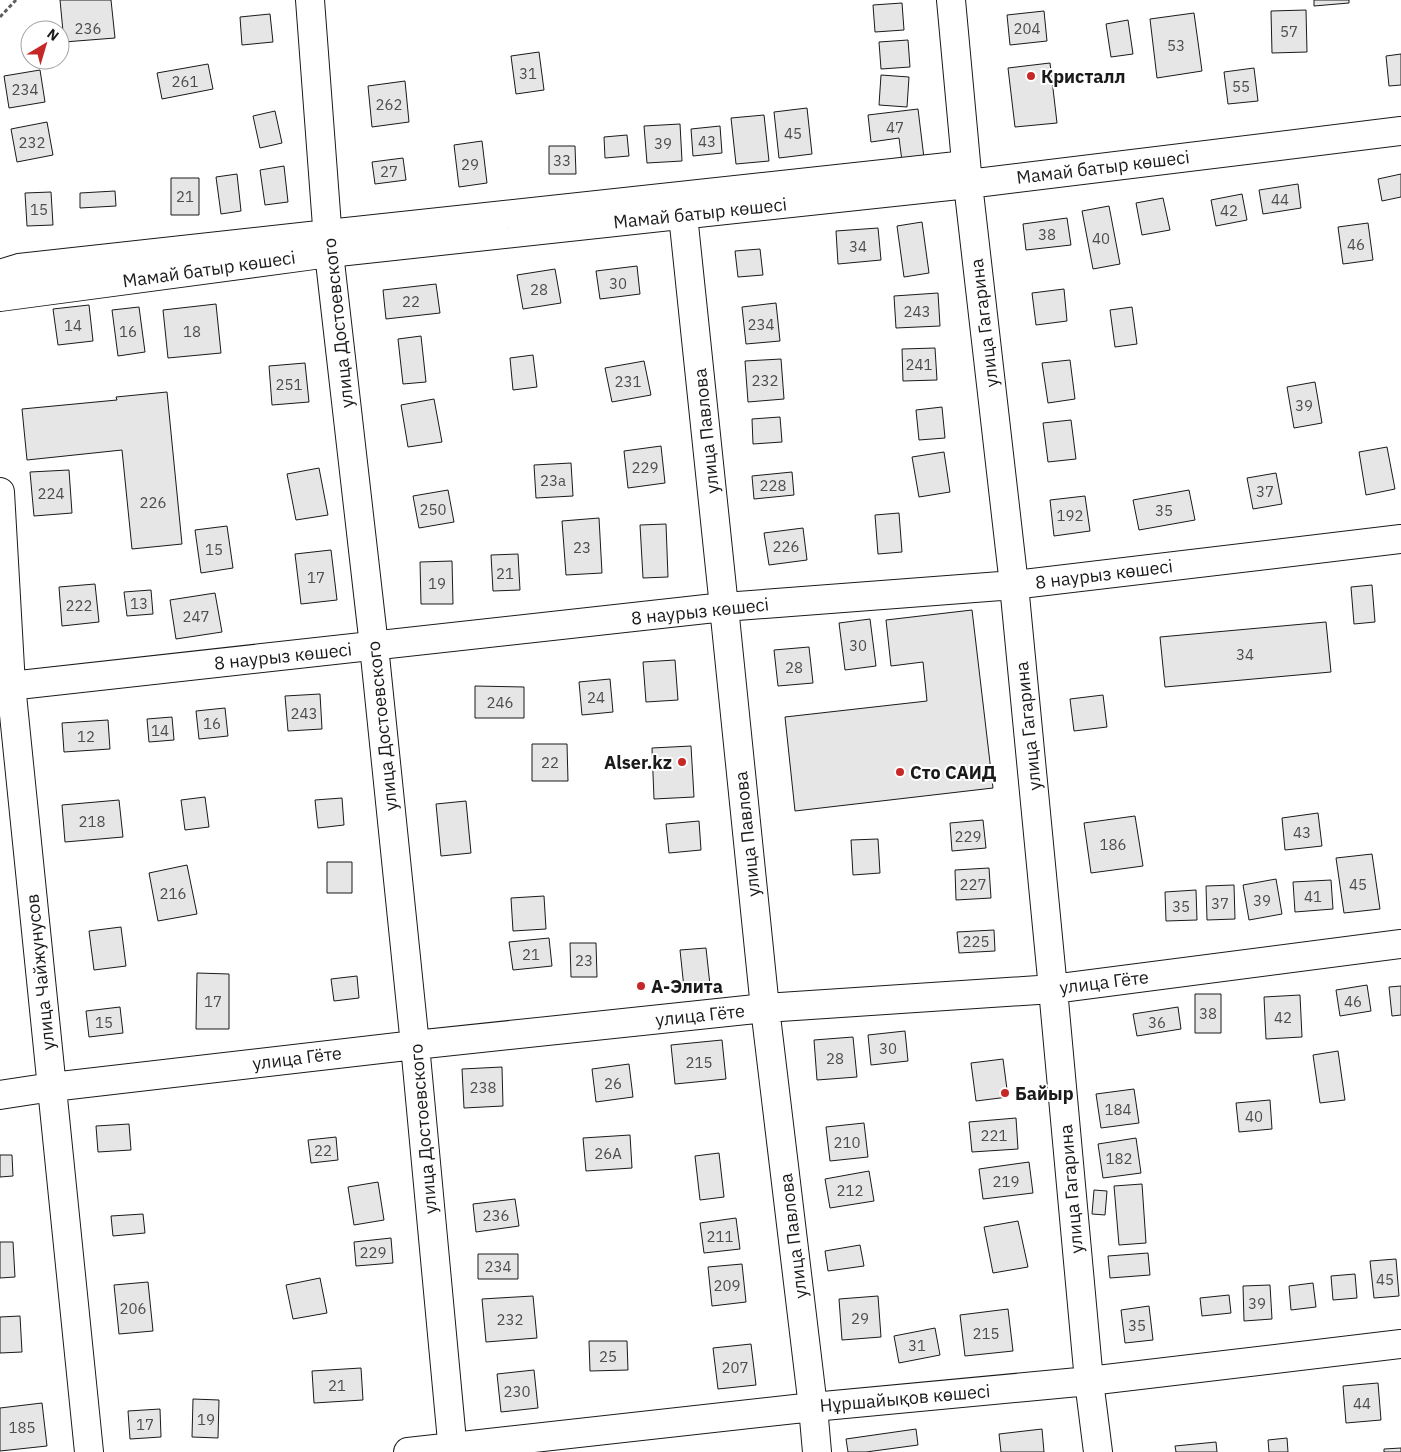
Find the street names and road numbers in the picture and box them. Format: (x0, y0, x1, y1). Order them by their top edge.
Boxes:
street label: Мамай батыр көшесі (1015, 145, 1191, 189)
street label: Мамай батыр көшесі (612, 192, 788, 234)
street label: улица Достоевского (318, 237, 358, 409)
street label: Мамай батыр көшесі (121, 245, 297, 293)
street label: улица Гагарина (965, 257, 1003, 389)
street label: улица Павлова (688, 367, 724, 495)
street label: 8 наурыз көшесі (1034, 554, 1174, 594)
street label: 8 наурыз көшесі (630, 592, 770, 630)
street label: 8 наурыз көшесі (213, 637, 353, 675)
street label: улица Достоевского (362, 640, 402, 812)
street label: улица Гагарина (1010, 660, 1046, 792)
street label: улица Павлова (729, 770, 765, 898)
street label: улица Чайжунусов (20, 893, 60, 1051)
street label: улица Гёте (1058, 965, 1150, 999)
street label: улица Гёте (654, 999, 746, 1031)
street label: улица Гёте (251, 1041, 343, 1075)
street label: улица Достоевского (404, 1043, 442, 1215)
street label: улица Гагарина (1054, 1123, 1088, 1255)
street label: улица Павлова (774, 1172, 812, 1300)
street label: Нұршайықов көшесі (819, 1379, 991, 1417)

